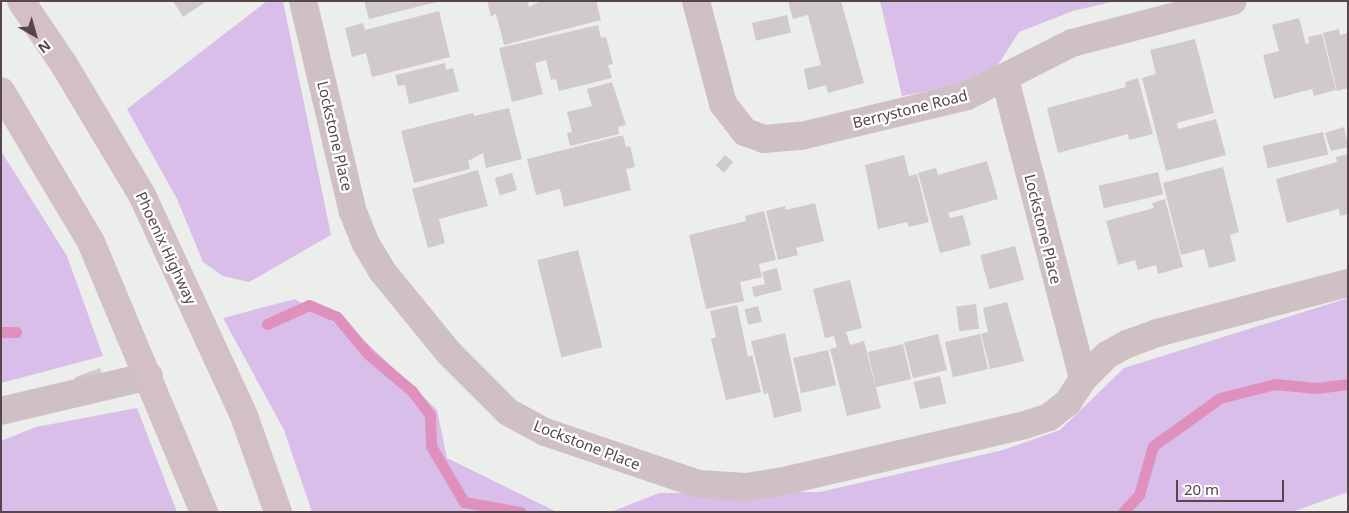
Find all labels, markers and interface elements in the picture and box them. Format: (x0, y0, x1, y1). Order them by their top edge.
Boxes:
north arrow (10, 10, 60, 60)
text: N (34, 36, 55, 58)
street label: Lockstone Place (314, 79, 356, 193)
street label: Berrystone Road (851, 86, 969, 132)
street label: Lockstone Place (1021, 172, 1065, 286)
street label: Phoenix Highway (132, 189, 200, 307)
street label: Lockstone Place (531, 416, 643, 474)
scale bar (1179, 470, 1286, 502)
text: 20 m (1184, 479, 1219, 499)

